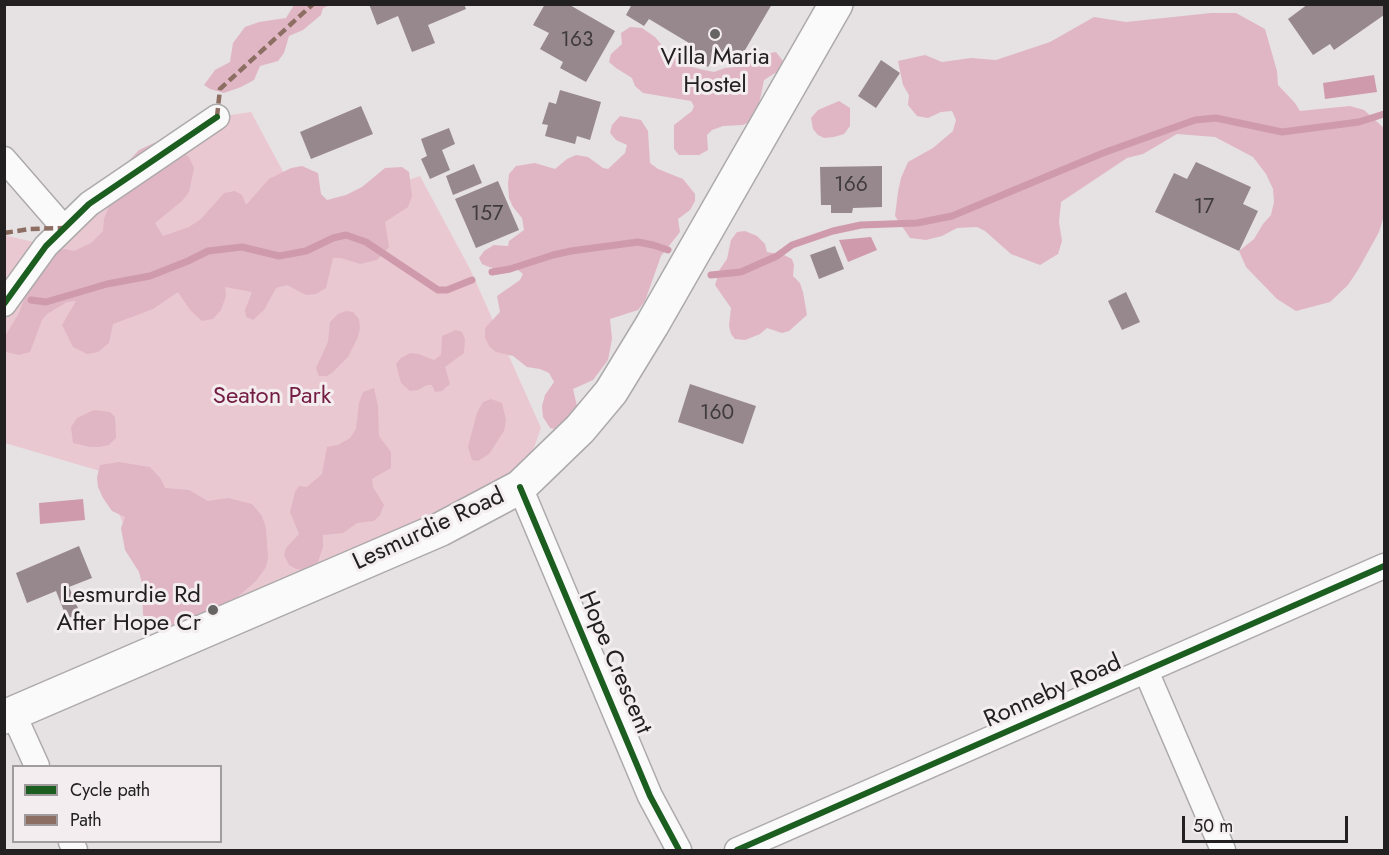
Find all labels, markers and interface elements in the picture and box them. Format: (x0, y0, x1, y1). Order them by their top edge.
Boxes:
marker: Villa Maria Hostel (708, 27, 722, 41)
house number: 163 (560, 28, 594, 54)
place label: Villa Maria Hostel (661, 44, 769, 100)
house number: 166 (834, 173, 868, 199)
house number: 17 (1194, 195, 1214, 221)
house number: 157 (471, 202, 503, 228)
park label: Seaton Park (213, 383, 331, 411)
house number: 160 (700, 401, 734, 427)
street label: Lesmurdie Road (349, 482, 509, 578)
place label: Lesmurdie Rd After Hope Cr (57, 582, 201, 638)
street label: Hope Crescent (571, 587, 657, 739)
marker: Lesmurdie Rd After Hope Cr (206, 603, 220, 617)
street label: Ronneby Road (980, 649, 1126, 735)
legend (12, 765, 222, 843)
text: Cycle path (70, 777, 150, 803)
scale bar (1185, 804, 1352, 842)
text: Path (70, 807, 102, 833)
text: 50 m (1193, 813, 1233, 839)

